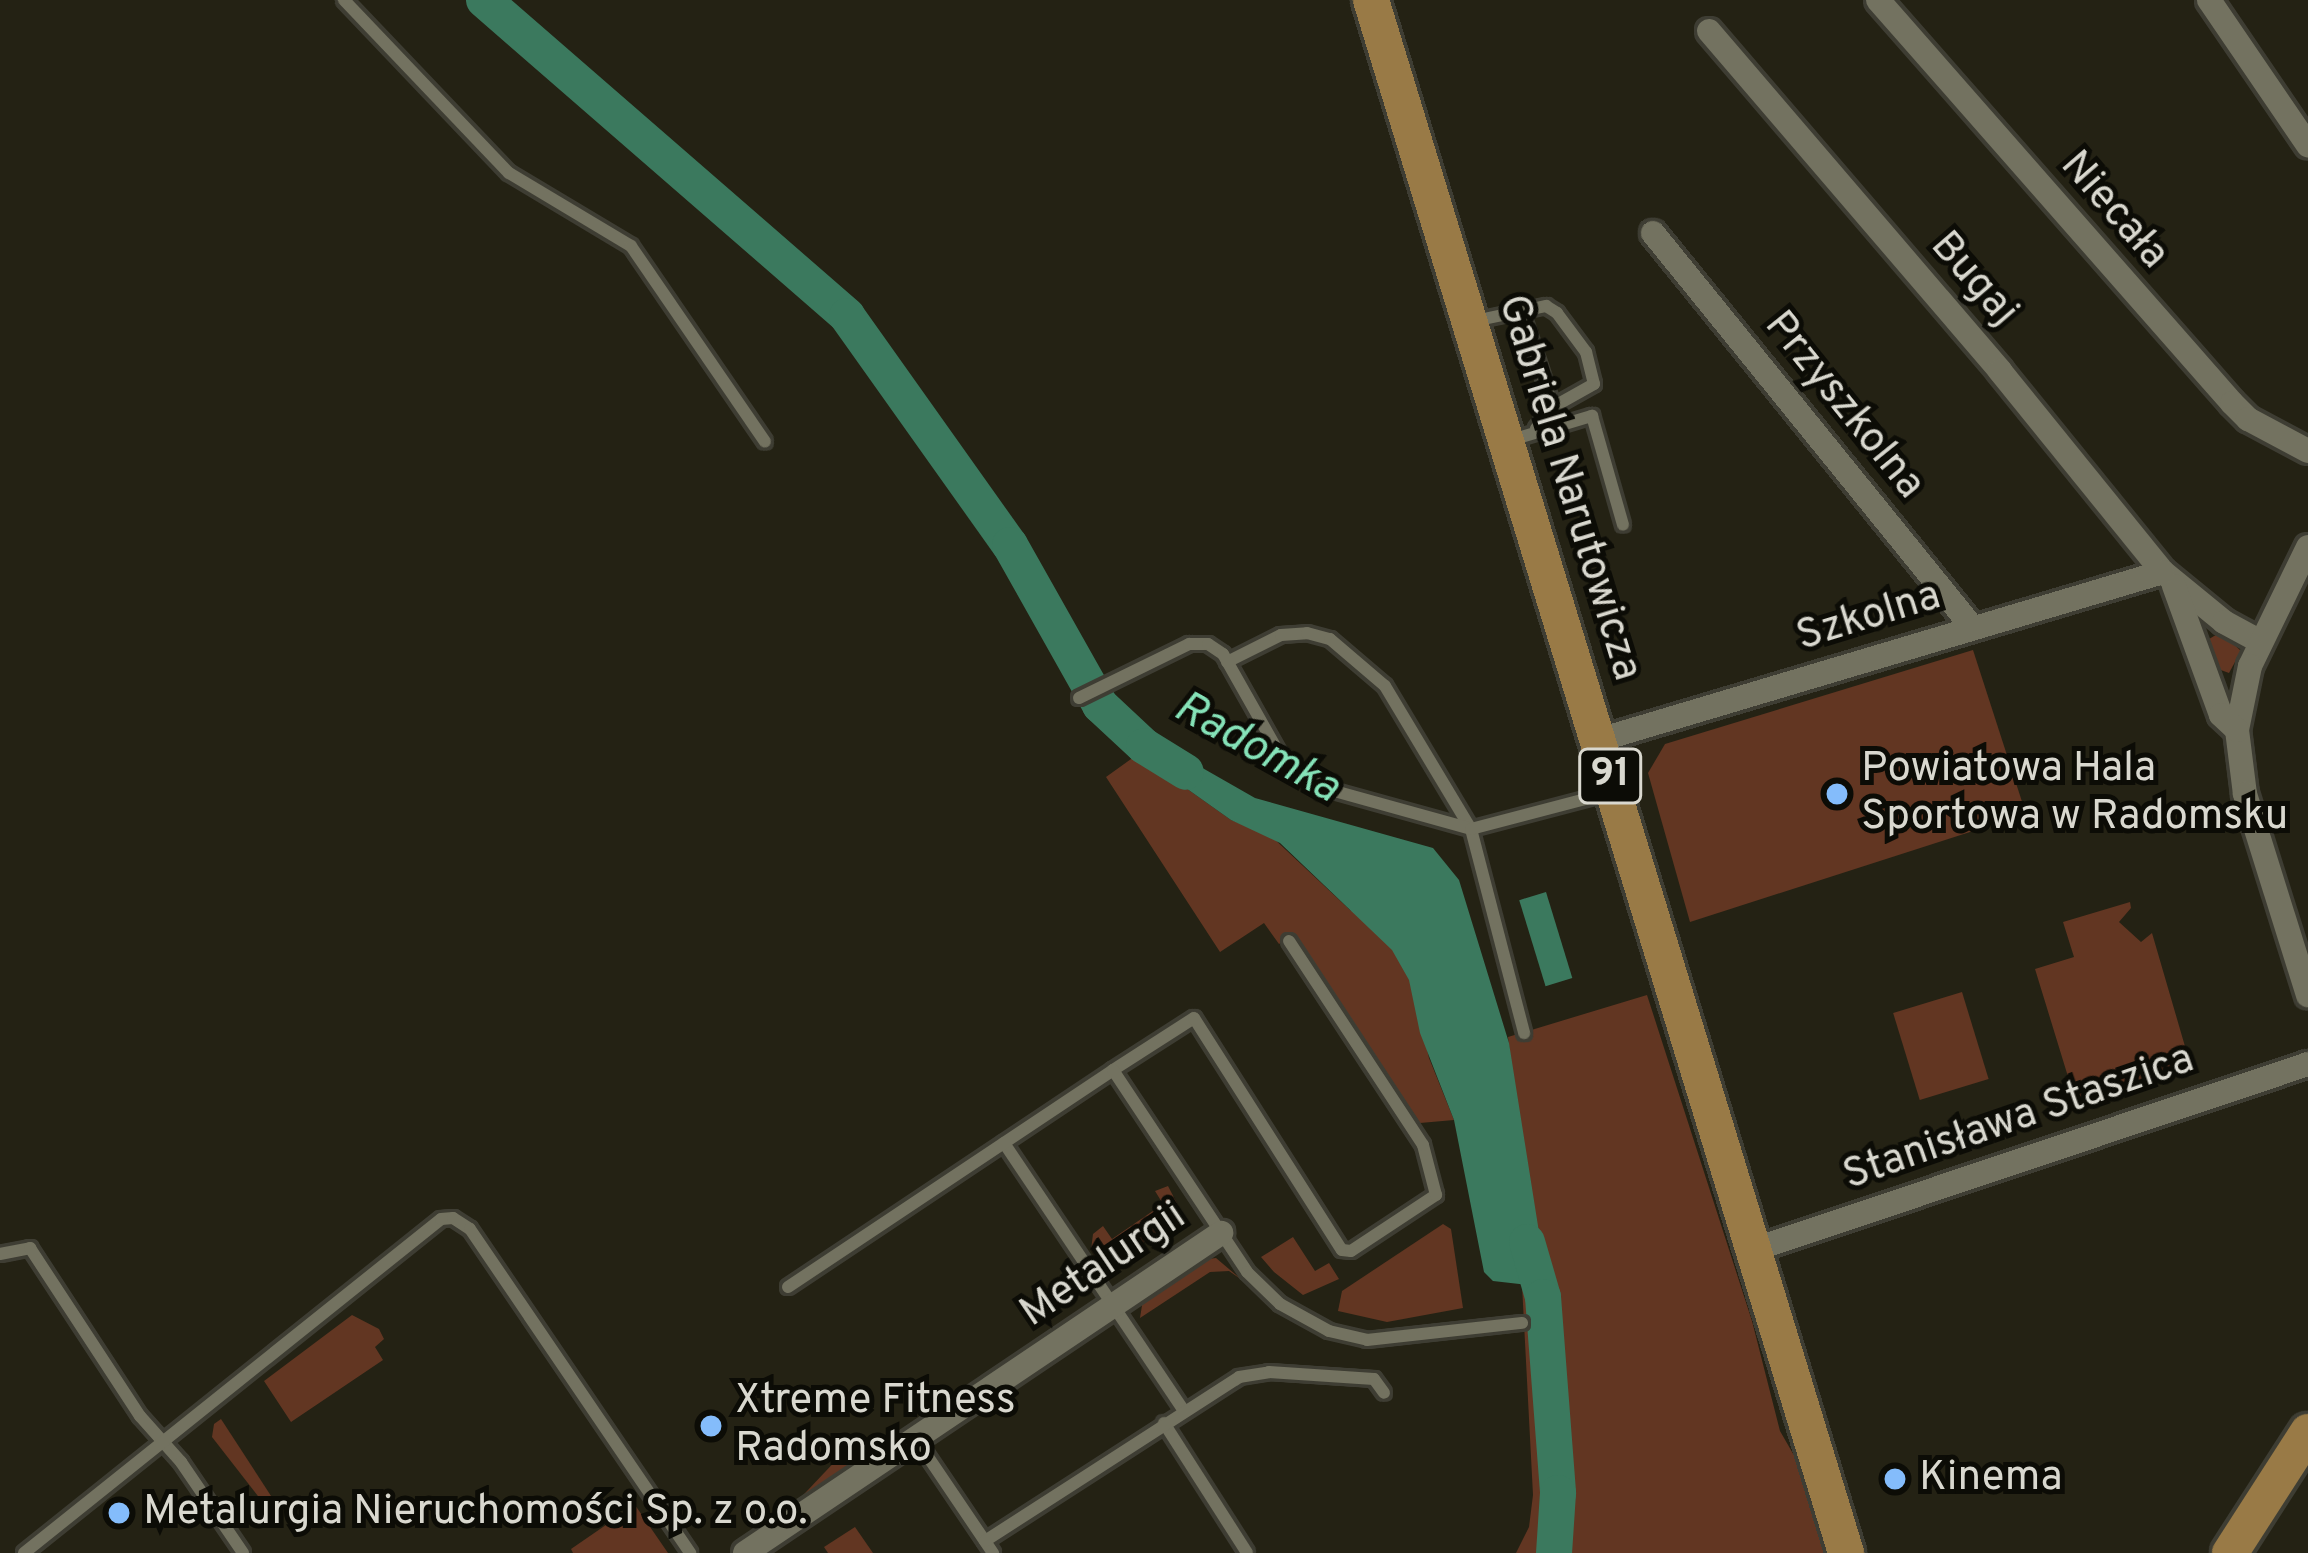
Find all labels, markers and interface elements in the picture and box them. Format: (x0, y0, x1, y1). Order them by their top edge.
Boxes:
street label: Niecała (2048, 142, 2178, 280)
street label: Bugaj (1918, 222, 2028, 338)
street label: Gabriela Narutowicza (1485, 289, 1651, 687)
street label: Przyszkolna (1752, 302, 1934, 510)
street label: Szkolna (1791, 572, 1947, 664)
water label: Radomka (1164, 682, 1348, 816)
road number: 91 (1577, 743, 1643, 809)
place label: Powiatowa Hala Sportowa w Radomsku (1861, 745, 2288, 844)
marker: Powiatowa Hala Sportowa w Radomsku (1824, 781, 1850, 807)
street label: Stanisława Staszica (1837, 1035, 2201, 1203)
street label: Metalurgii (1012, 1192, 1196, 1340)
place label: Xtreme Fitness Radomsko (735, 1377, 1016, 1476)
marker: Xtreme Fitness Radomsko (698, 1413, 724, 1439)
place label: Kinema (1919, 1454, 2063, 1504)
marker: Kinema (1882, 1466, 1908, 1492)
place label: Metalurgia Nieruchomości Sp. z o.o. (143, 1488, 808, 1538)
marker: Metalurgia Nieruchomości Sp. z o.o. (106, 1500, 132, 1526)

